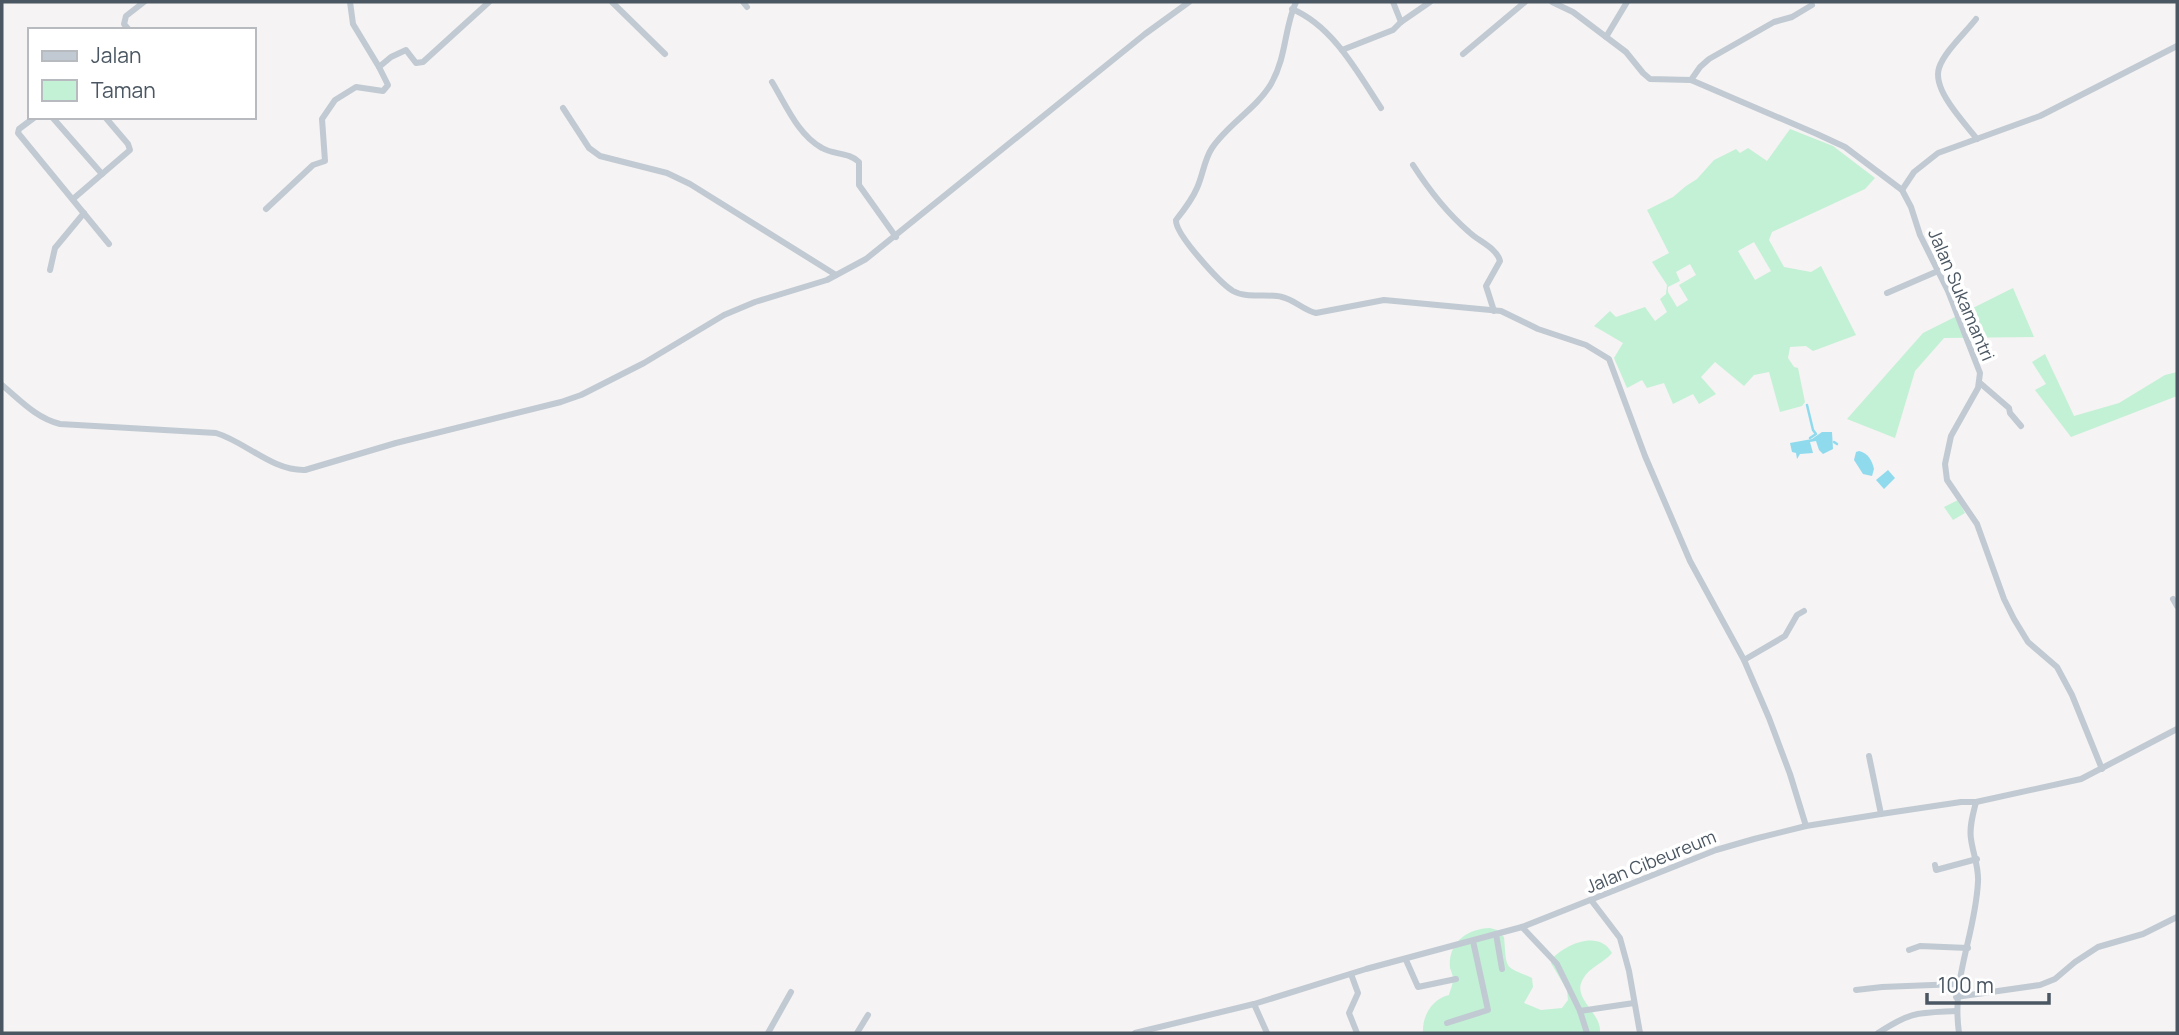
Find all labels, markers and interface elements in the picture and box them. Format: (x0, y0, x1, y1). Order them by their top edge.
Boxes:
legend (28, 28, 256, 119)
text: Jalan (91, 41, 141, 69)
text: Taman (91, 76, 156, 104)
street label: Jalan Sukamantri (1923, 225, 2001, 364)
street label: Jalan Cibeureum (1582, 824, 1719, 898)
scale bar (1927, 962, 2050, 1006)
text: 100 m (1938, 971, 1994, 999)

